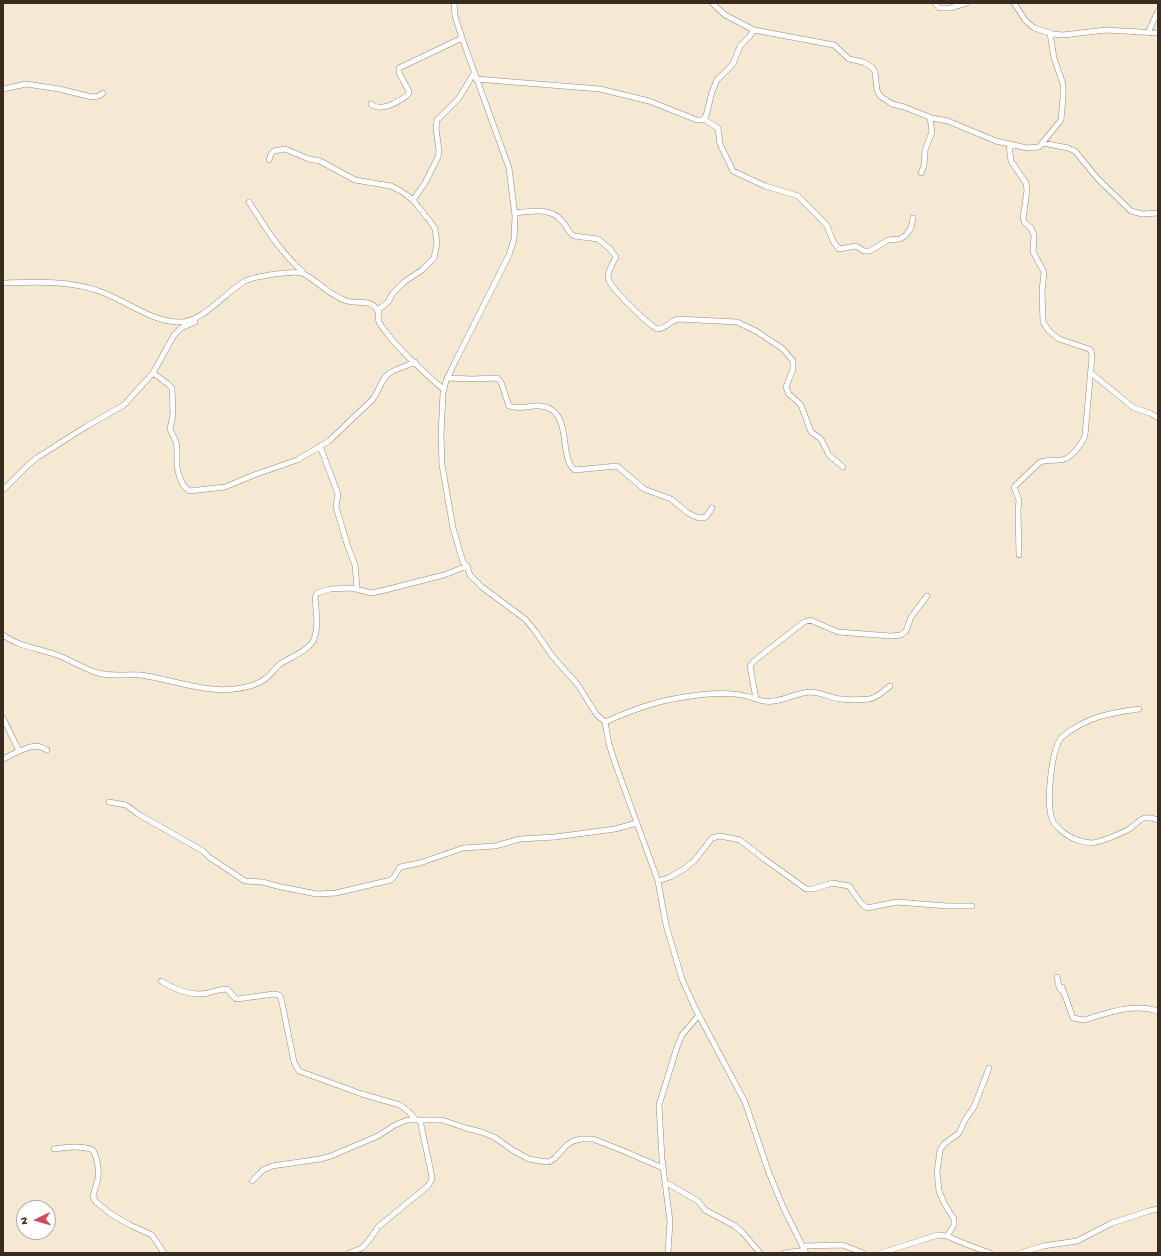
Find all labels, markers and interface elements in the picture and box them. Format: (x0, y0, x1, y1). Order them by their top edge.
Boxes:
north arrow (16, 1200, 56, 1240)
text: N (19, 1217, 31, 1225)

